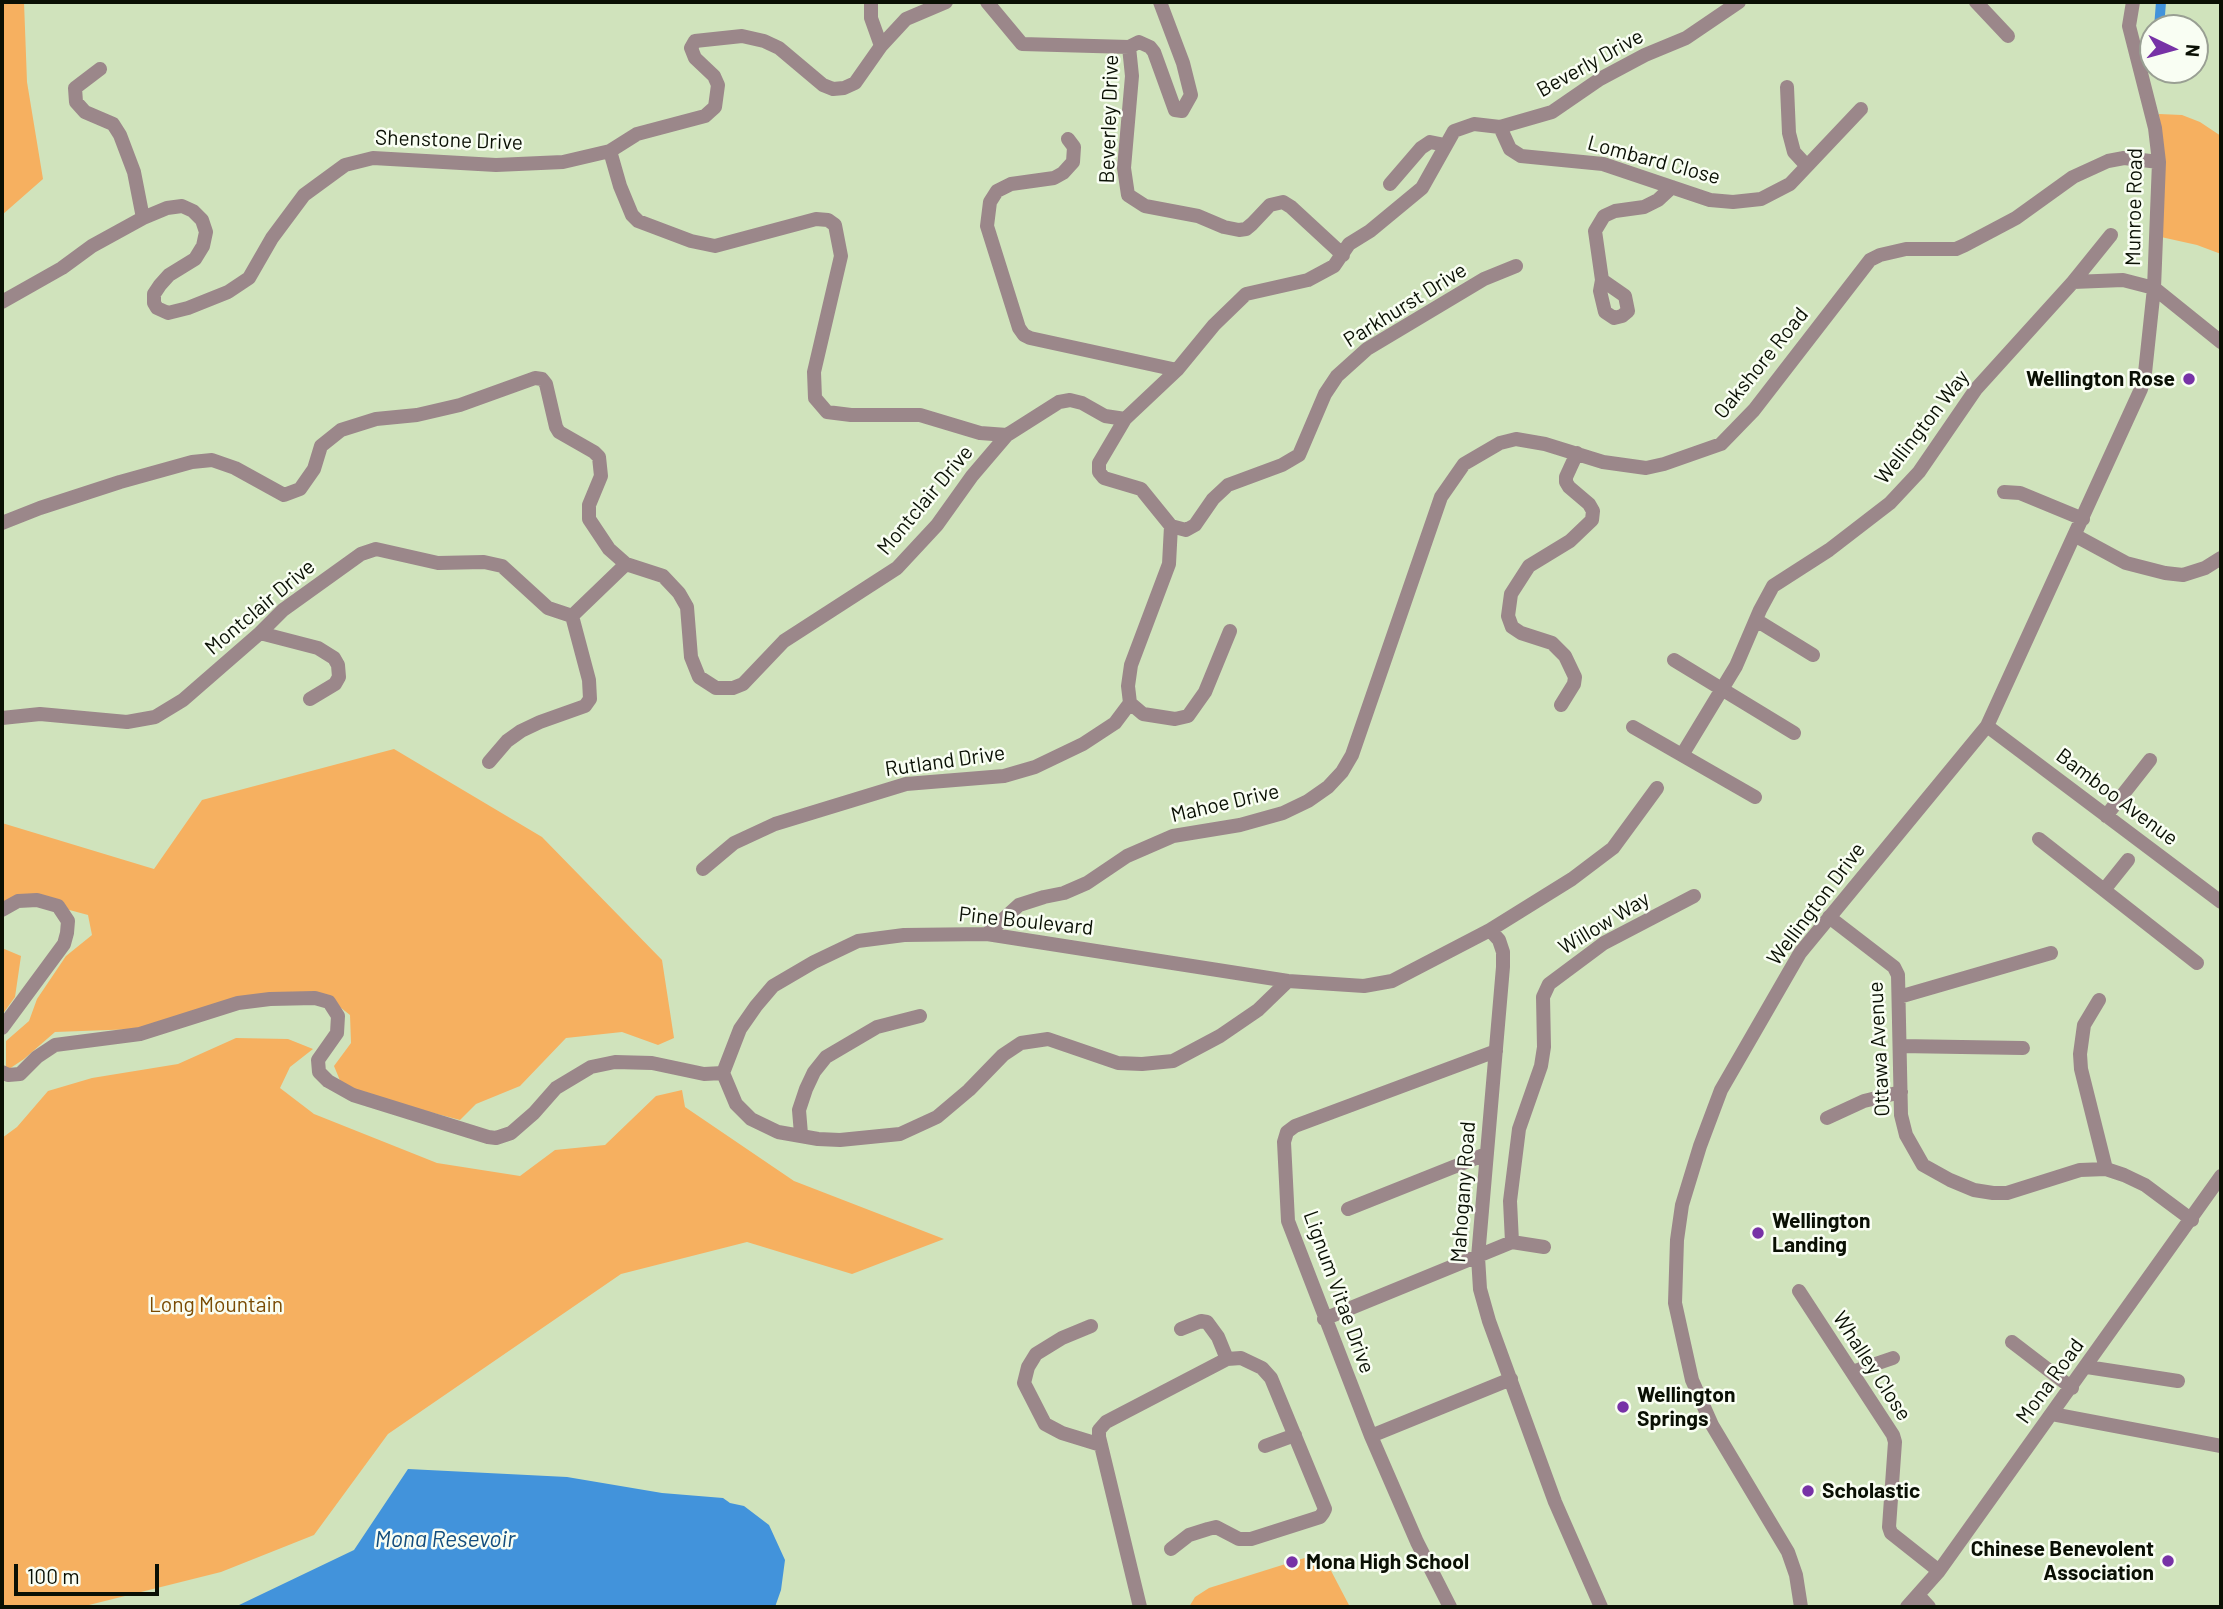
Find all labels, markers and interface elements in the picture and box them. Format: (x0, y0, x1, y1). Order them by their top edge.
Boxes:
north arrow (2139, 14, 2209, 84)
street label: Beverly Drive (1532, 23, 1648, 103)
text: N (2181, 43, 2205, 58)
street label: Beverley Drive (1094, 54, 1124, 184)
street label: Shenstone Drive (375, 125, 523, 155)
street label: Lombard Close (1585, 130, 1723, 190)
street label: Munroe Road (2120, 148, 2148, 266)
street label: Parkhurst Drive (1339, 257, 1471, 353)
street label: Oakshore Road (1708, 302, 1814, 424)
street label: Wellington Way (1870, 365, 1974, 489)
place label: Wellington Rose (2026, 366, 2175, 392)
marker: Wellington Rose (2181, 371, 2197, 387)
street label: Montclair Drive (872, 440, 978, 560)
street label: Montclair Drive (200, 554, 320, 660)
street label: Rutland Drive (883, 740, 1007, 782)
street label: Bamboo Avenue (2051, 743, 2183, 851)
street label: Mahoe Drive (1168, 778, 1282, 828)
street label: Wellington Drive (1762, 838, 1870, 970)
street label: Willow Way (1554, 886, 1654, 960)
street label: Pine Boulevard (957, 901, 1095, 941)
street label: Ottawa Avenue (1863, 981, 1895, 1117)
street label: Mahogany Road (1445, 1120, 1481, 1264)
street label: Lignum Vitae Drive (1298, 1207, 1380, 1377)
place label: Wellington Landing (1772, 1208, 1870, 1258)
marker: Wellington Landing (1750, 1225, 1766, 1241)
park label: Long Mountain (149, 1292, 283, 1318)
street label: Whalley Close (1827, 1307, 1917, 1425)
street label: Mona Road (2011, 1333, 2089, 1429)
place label: Wellington Springs (1637, 1382, 1735, 1432)
marker: Wellington Springs (1615, 1399, 1631, 1415)
place label: Scholastic (1822, 1478, 1920, 1504)
marker: Scholastic (1800, 1483, 1816, 1499)
water label: Mona Resevoir (375, 1525, 515, 1553)
place label: Chinese Benevolent Association (1971, 1536, 2154, 1586)
place label: Mona High School (1306, 1549, 1469, 1575)
scale bar (18, 1550, 163, 1594)
marker: Chinese Benevolent Association (2160, 1553, 2176, 1569)
marker: Mona High School (1284, 1554, 1300, 1570)
text: 100 m (27, 1563, 80, 1588)

